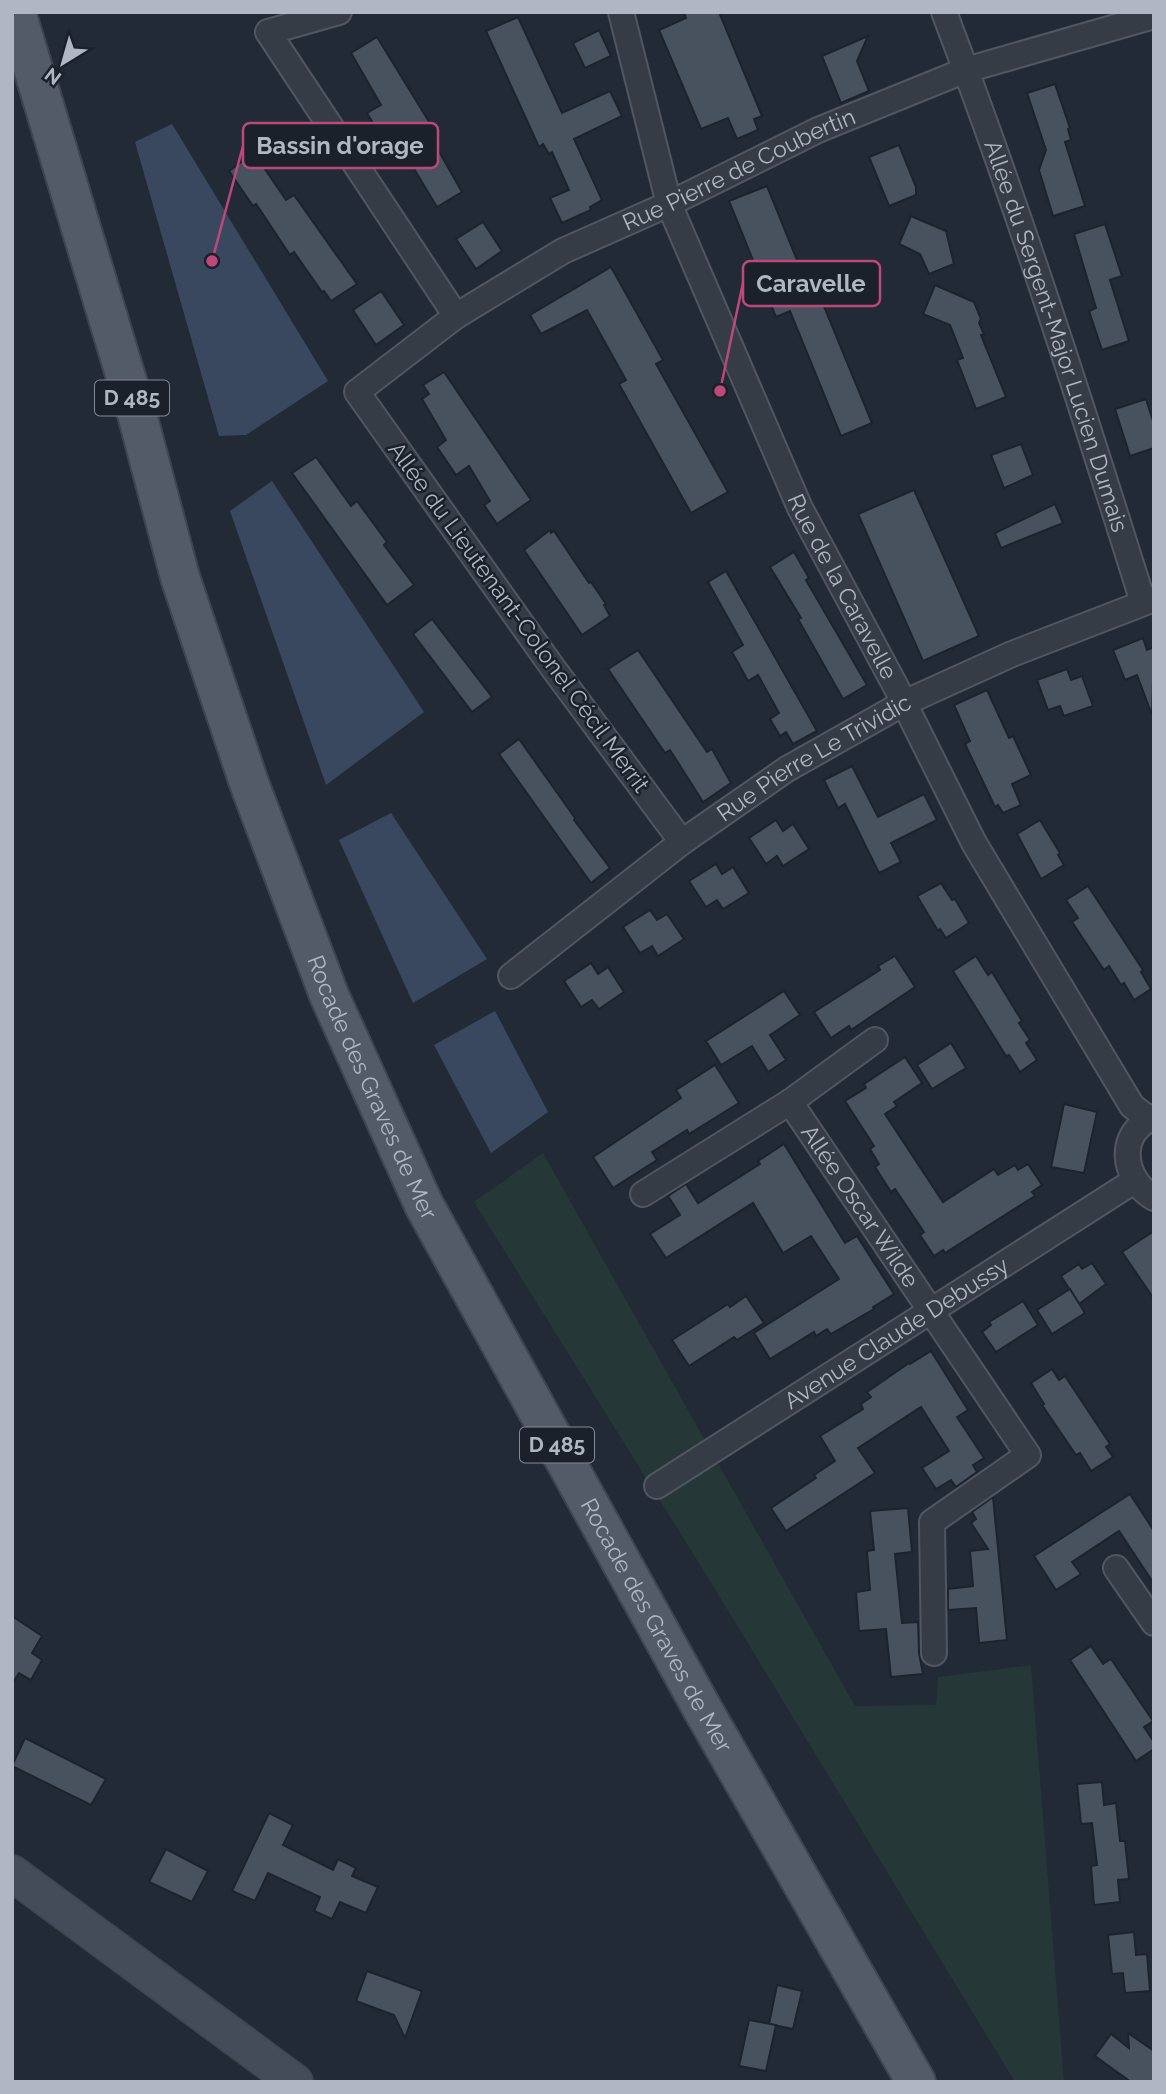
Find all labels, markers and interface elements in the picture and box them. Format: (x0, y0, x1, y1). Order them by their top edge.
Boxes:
north arrow (28, 28, 98, 98)
text: N (40, 63, 65, 90)
street label: Rue Pierre de Coubertin (618, 102, 859, 236)
callout: Bassin d'orage (243, 123, 438, 168)
text: Bassin d'orage (256, 131, 424, 160)
street label: Allée du Sergent-Major Lucien Dumais (979, 136, 1134, 535)
callout: Caravelle (743, 261, 880, 306)
text: Caravelle (756, 269, 866, 298)
road number: D 485 (95, 380, 169, 416)
street label: Allée du Lieutenant-Colonel Cécil Merrit (383, 436, 656, 797)
street label: Rue de la Caravelle (782, 490, 903, 684)
street label: Rue Pierre Le Trividic (712, 688, 915, 827)
street label: Rocade des Graves de Mer (302, 951, 443, 1224)
street label: Allée Oscar Wilde (796, 1119, 925, 1292)
street label: Avenue Claude Debussy (779, 1251, 1013, 1414)
road number: D 485 (520, 1428, 594, 1462)
street label: Rocade des Graves de Mer (576, 1493, 738, 1757)

